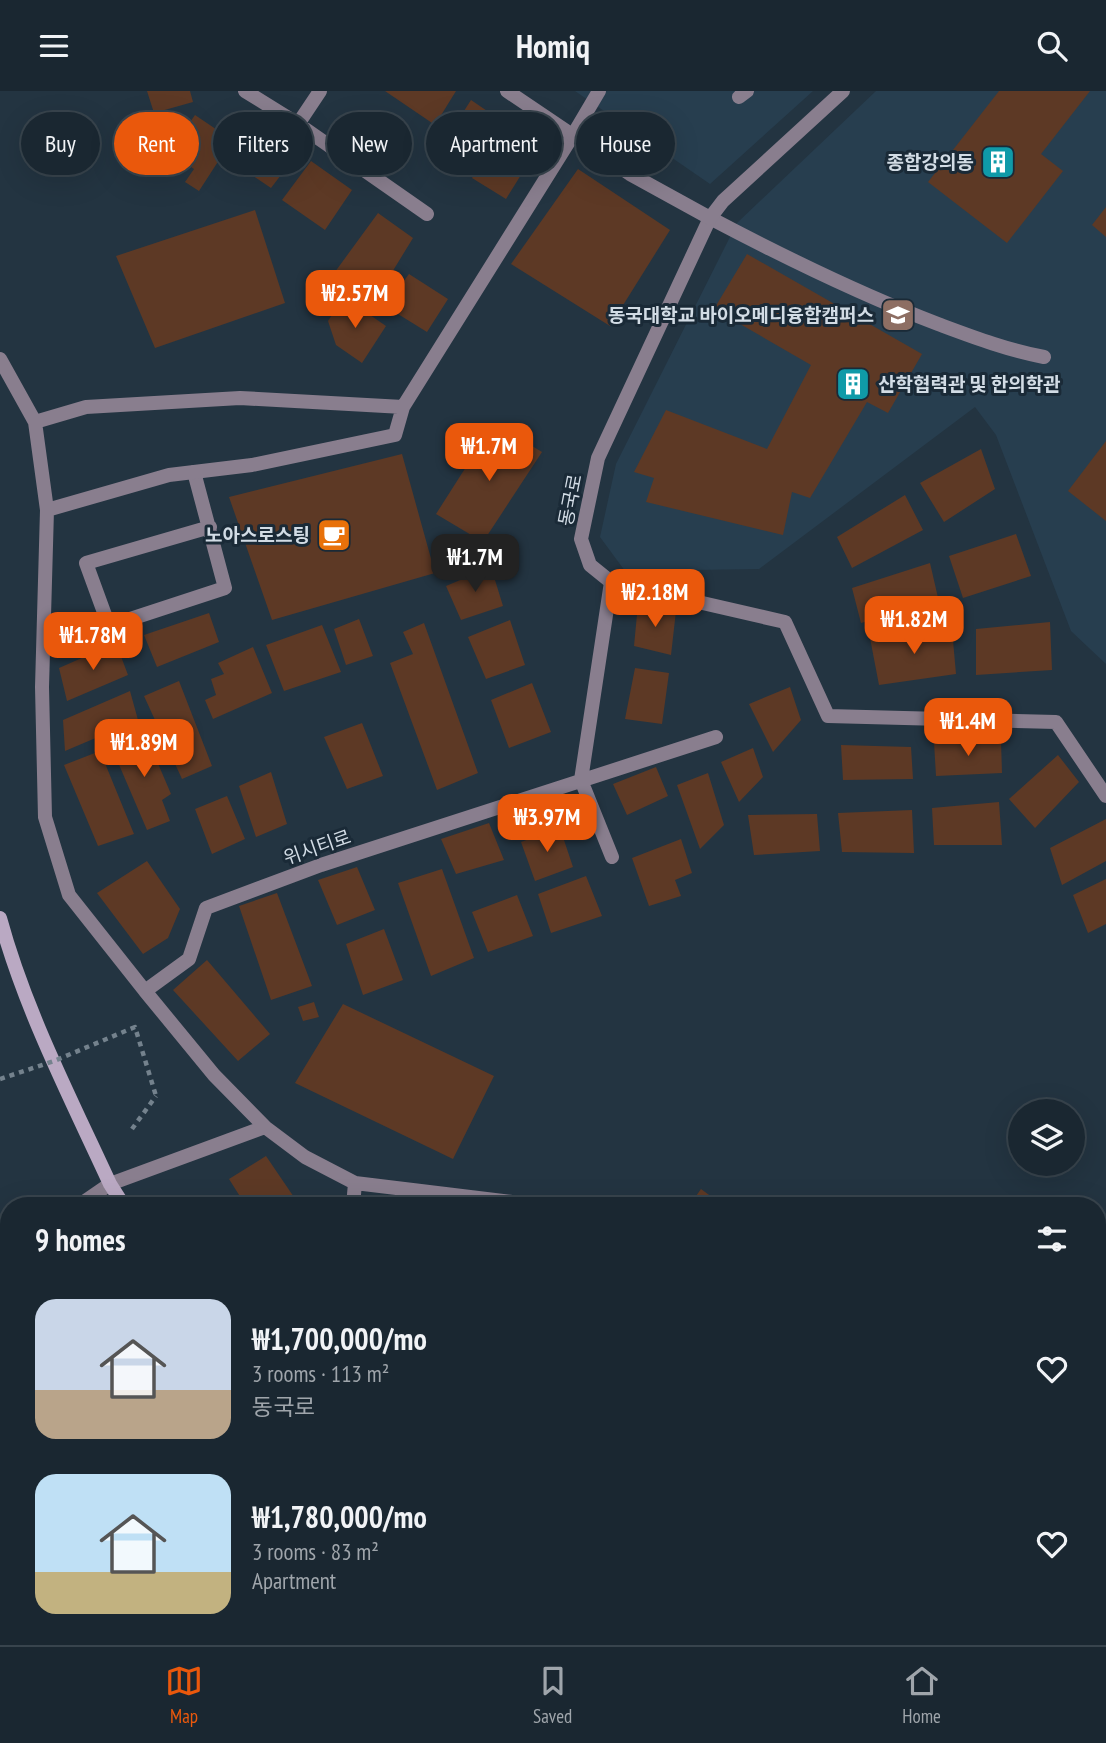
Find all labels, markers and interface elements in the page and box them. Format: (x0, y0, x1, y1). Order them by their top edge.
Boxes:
text: Homiq (516, 25, 590, 67)
icon: menu (35, 27, 73, 65)
icon: search (1033, 27, 1071, 65)
chip: Buy (21, 112, 100, 175)
chip: Rent (114, 112, 199, 175)
chip: Filters (213, 112, 313, 175)
chip: New (327, 112, 412, 175)
chip: Apartment (426, 112, 562, 175)
chip: House (576, 112, 675, 175)
building icon: 종합강의동 (979, 143, 1017, 181)
place label: 종합강의동 (887, 150, 974, 174)
pin: ₩2.57M (298, 271, 412, 330)
text: ₩2.57M (322, 278, 388, 307)
school or university icon: 동국대학교 바이오메디융합캠퍼스 (879, 296, 917, 334)
place label: 동국대학교 바이오메디융합캠퍼스 (608, 303, 874, 327)
building icon: 산학협력관 및 한의학관 (834, 365, 872, 403)
place label: 산학협력관 및 한의학관 (878, 372, 1061, 396)
pin: ₩1.7M (440, 423, 538, 483)
text: ₩1.7M (461, 431, 517, 460)
street label: 동국로 (553, 472, 587, 528)
cafe icon: 노아스로스팅 (315, 516, 353, 554)
place label: 노아스로스팅 (205, 523, 310, 547)
pin: ₩1.7M (426, 535, 524, 594)
text: ₩1.7M (447, 542, 503, 571)
pin: ₩2.18M (598, 569, 712, 629)
text: ₩2.18M (622, 577, 688, 606)
pin: ₩1.82M (857, 596, 971, 656)
text: ₩1.82M (881, 604, 947, 633)
pin: ₩1.78M (36, 613, 150, 672)
text: ₩1.78M (60, 620, 126, 649)
pin: ₩1.4M (919, 699, 1017, 758)
text: ₩1.4M (940, 706, 996, 735)
pin: ₩1.89M (87, 719, 201, 779)
text: ₩1.89M (111, 727, 177, 756)
pin: ₩3.97M (490, 795, 604, 854)
text: ₩3.97M (514, 802, 580, 831)
street label: 위시티로 (280, 824, 354, 870)
map controls (1008, 1099, 1085, 1176)
button: layers (1008, 1099, 1085, 1176)
text: 9 homes (35, 1220, 126, 1259)
icon: filters (1033, 1220, 1071, 1258)
text: ₩1,700,000/mo (252, 1319, 427, 1358)
icon: home (91, 1327, 175, 1411)
icon: heart (1033, 1350, 1071, 1388)
text: 3 rooms · 113 m² (252, 1359, 389, 1388)
text: 동국로 (252, 1392, 315, 1421)
text: ₩1,780,000/mo (252, 1497, 427, 1536)
icon: home (91, 1502, 175, 1586)
icon: heart (1033, 1525, 1071, 1563)
text: 3 rooms · 83 m² (252, 1537, 379, 1566)
text: Apartment (252, 1566, 336, 1595)
tab: Map (165, 1662, 203, 1728)
tab: Saved (533, 1662, 572, 1728)
tab: Home (902, 1662, 941, 1728)

